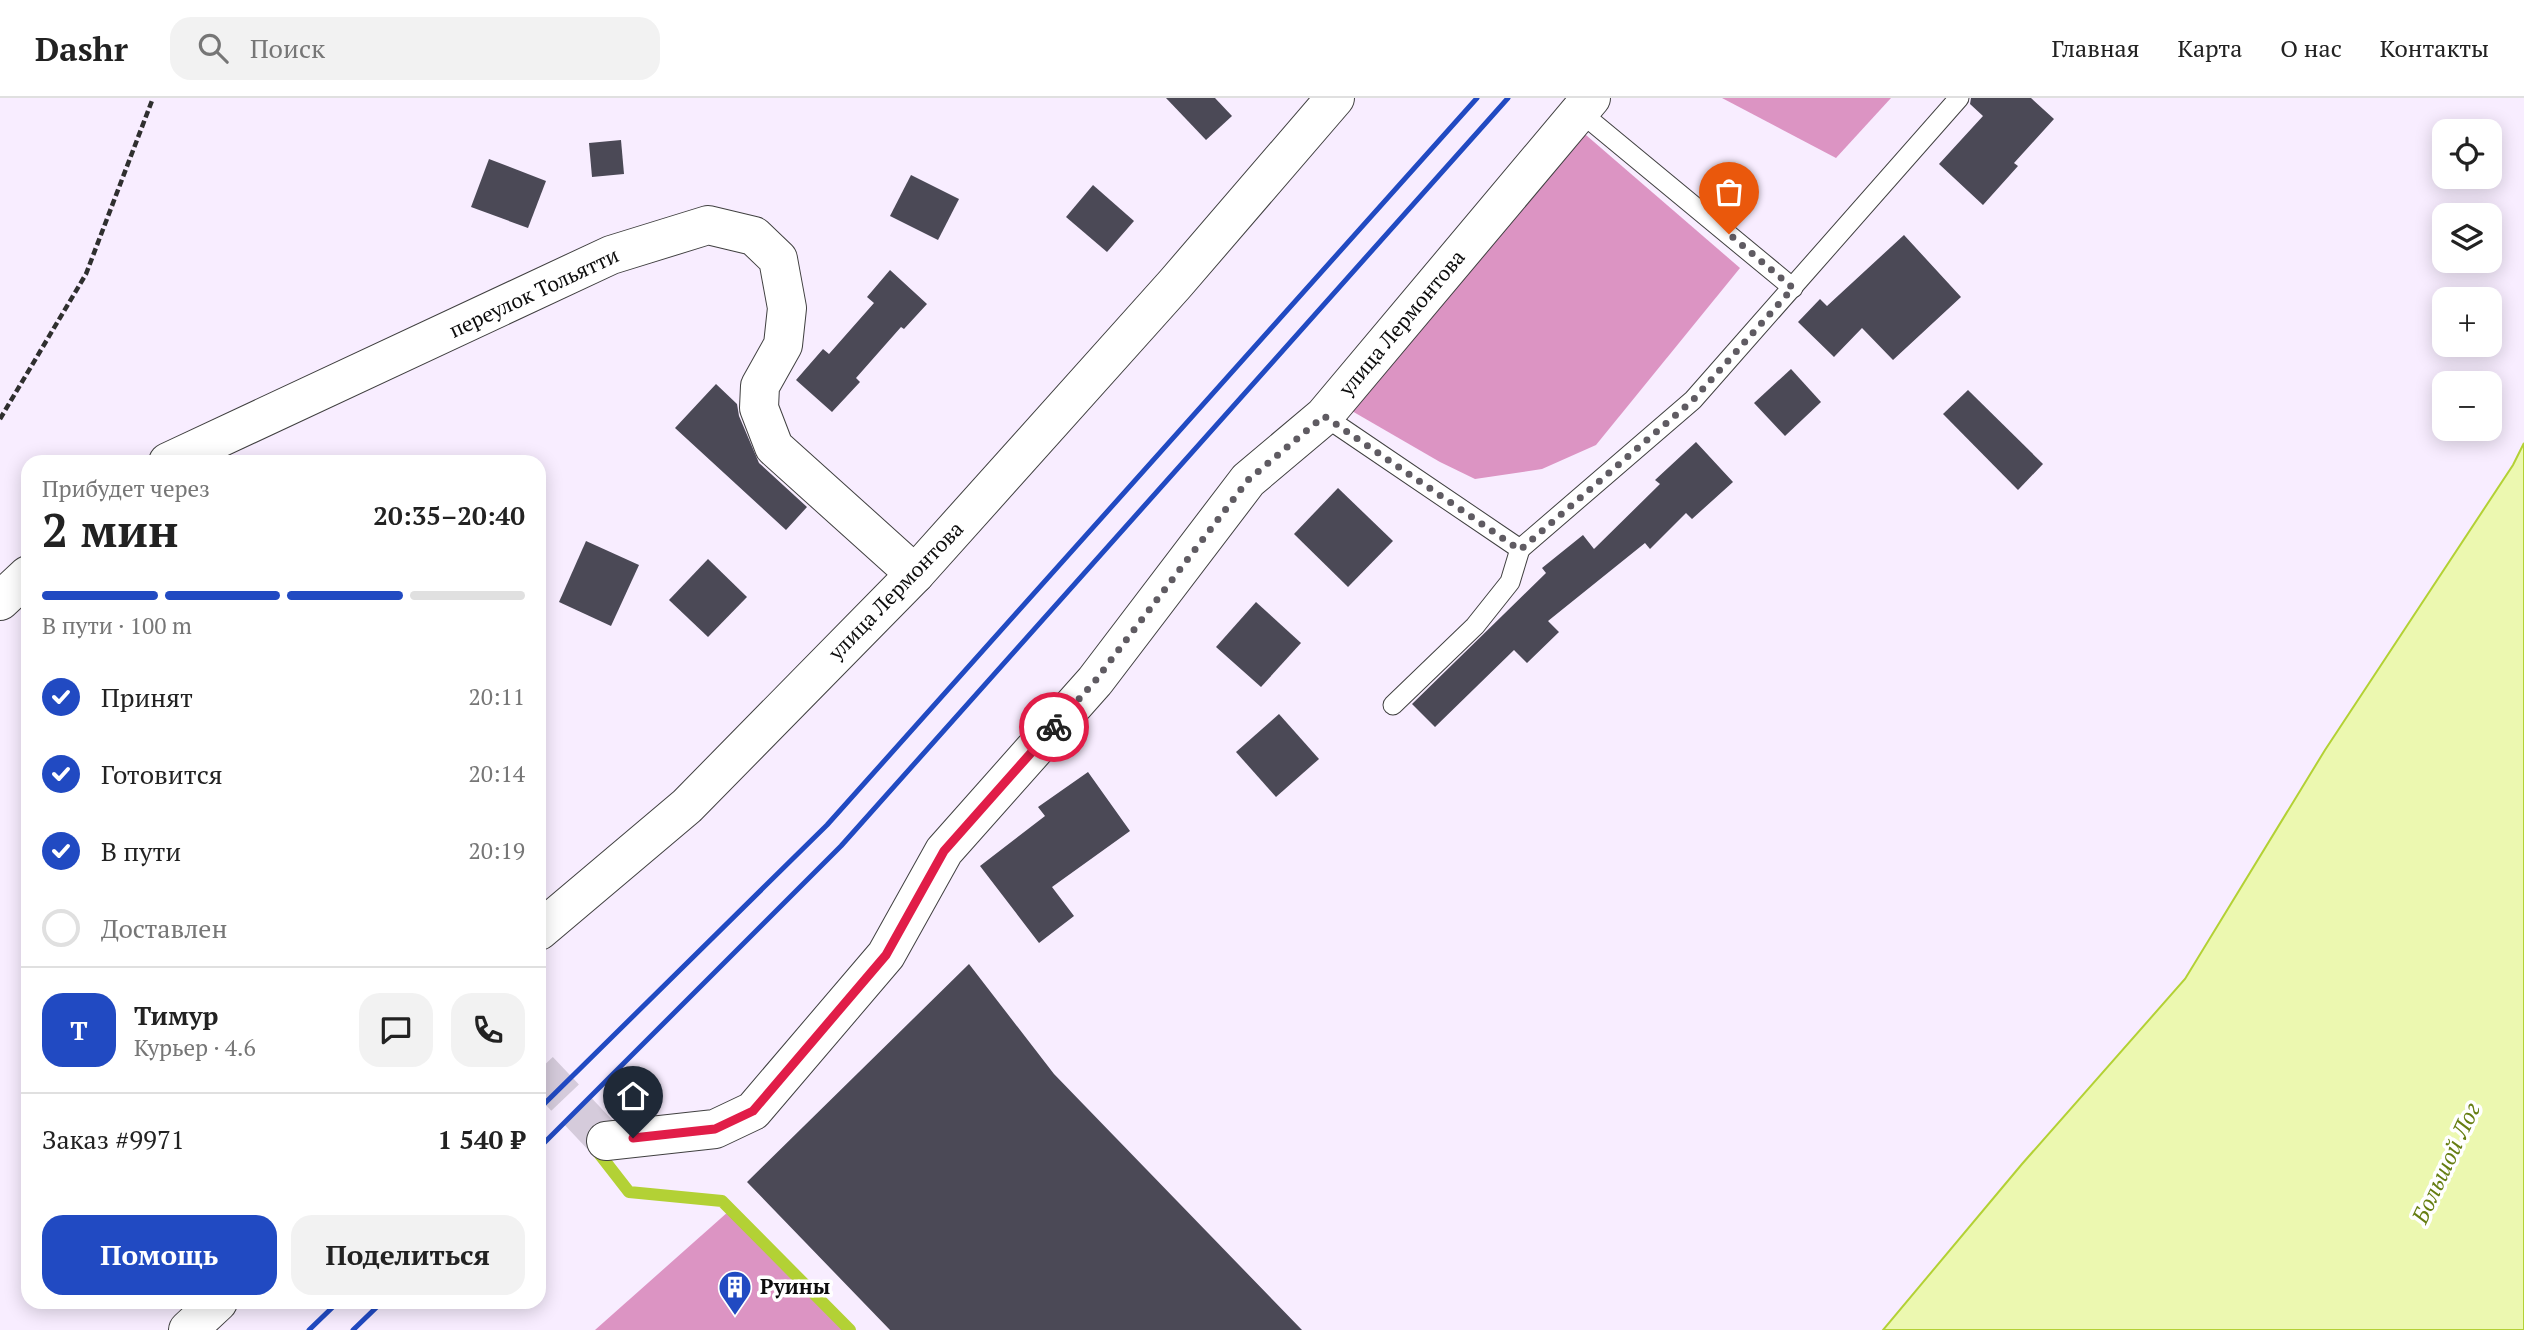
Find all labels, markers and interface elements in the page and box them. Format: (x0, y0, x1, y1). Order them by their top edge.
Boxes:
search box (170, 17, 660, 80)
text: Dashr (35, 27, 128, 70)
icon: search (194, 29, 232, 67)
text: Поиск (250, 31, 325, 65)
text: Главная (2051, 32, 2139, 64)
text: Карта (2177, 32, 2242, 64)
text: О нас (2280, 32, 2342, 64)
text: Контакты (2380, 32, 2489, 64)
map controls (2432, 119, 2502, 441)
button: locate (2432, 119, 2502, 189)
pin (1699, 162, 1759, 234)
icon: bag (1710, 173, 1748, 211)
button: layers (2432, 203, 2502, 273)
street label: переулок Тольятти (444, 240, 623, 344)
street label: улица Лермонтова (1331, 243, 1471, 402)
button: + (2432, 287, 2502, 357)
button: − (2432, 371, 2502, 441)
text: Прибудет через (42, 473, 210, 504)
text: 20:35–20:40 (373, 498, 525, 532)
text: 2 мин (42, 499, 179, 560)
street label: улица Лермонтова (821, 515, 969, 666)
text: В пути · 100 m (42, 610, 192, 641)
icon: check (42, 678, 80, 716)
text: Принят (101, 680, 193, 714)
text: 20:11 (468, 681, 525, 712)
courier (1019, 692, 1089, 762)
icon: bike (1035, 708, 1073, 746)
icon: check (42, 755, 80, 793)
text: Готовится (101, 757, 223, 791)
text: 20:14 (468, 758, 525, 789)
icon: check (42, 832, 80, 870)
text: В пути (101, 834, 181, 868)
text: 20:19 (468, 835, 525, 866)
text: Доставлен (101, 911, 227, 945)
button: chat (359, 993, 433, 1067)
button: phone (451, 993, 525, 1067)
text: Тимур (134, 998, 218, 1032)
text: Т (70, 1013, 88, 1047)
text: Курьер · 4.6 (134, 1032, 256, 1063)
pin (603, 1066, 663, 1138)
icon: home (614, 1077, 652, 1115)
water label: Большой Лог (2404, 1097, 2487, 1229)
text: Заказ #9971 (42, 1122, 185, 1156)
text: 1 540 ₽ (438, 1122, 525, 1156)
button: Помощь (42, 1215, 277, 1295)
button: Поделиться (291, 1215, 525, 1295)
building icon: Руины (716, 1268, 754, 1317)
place label: Руины (760, 1272, 830, 1300)

